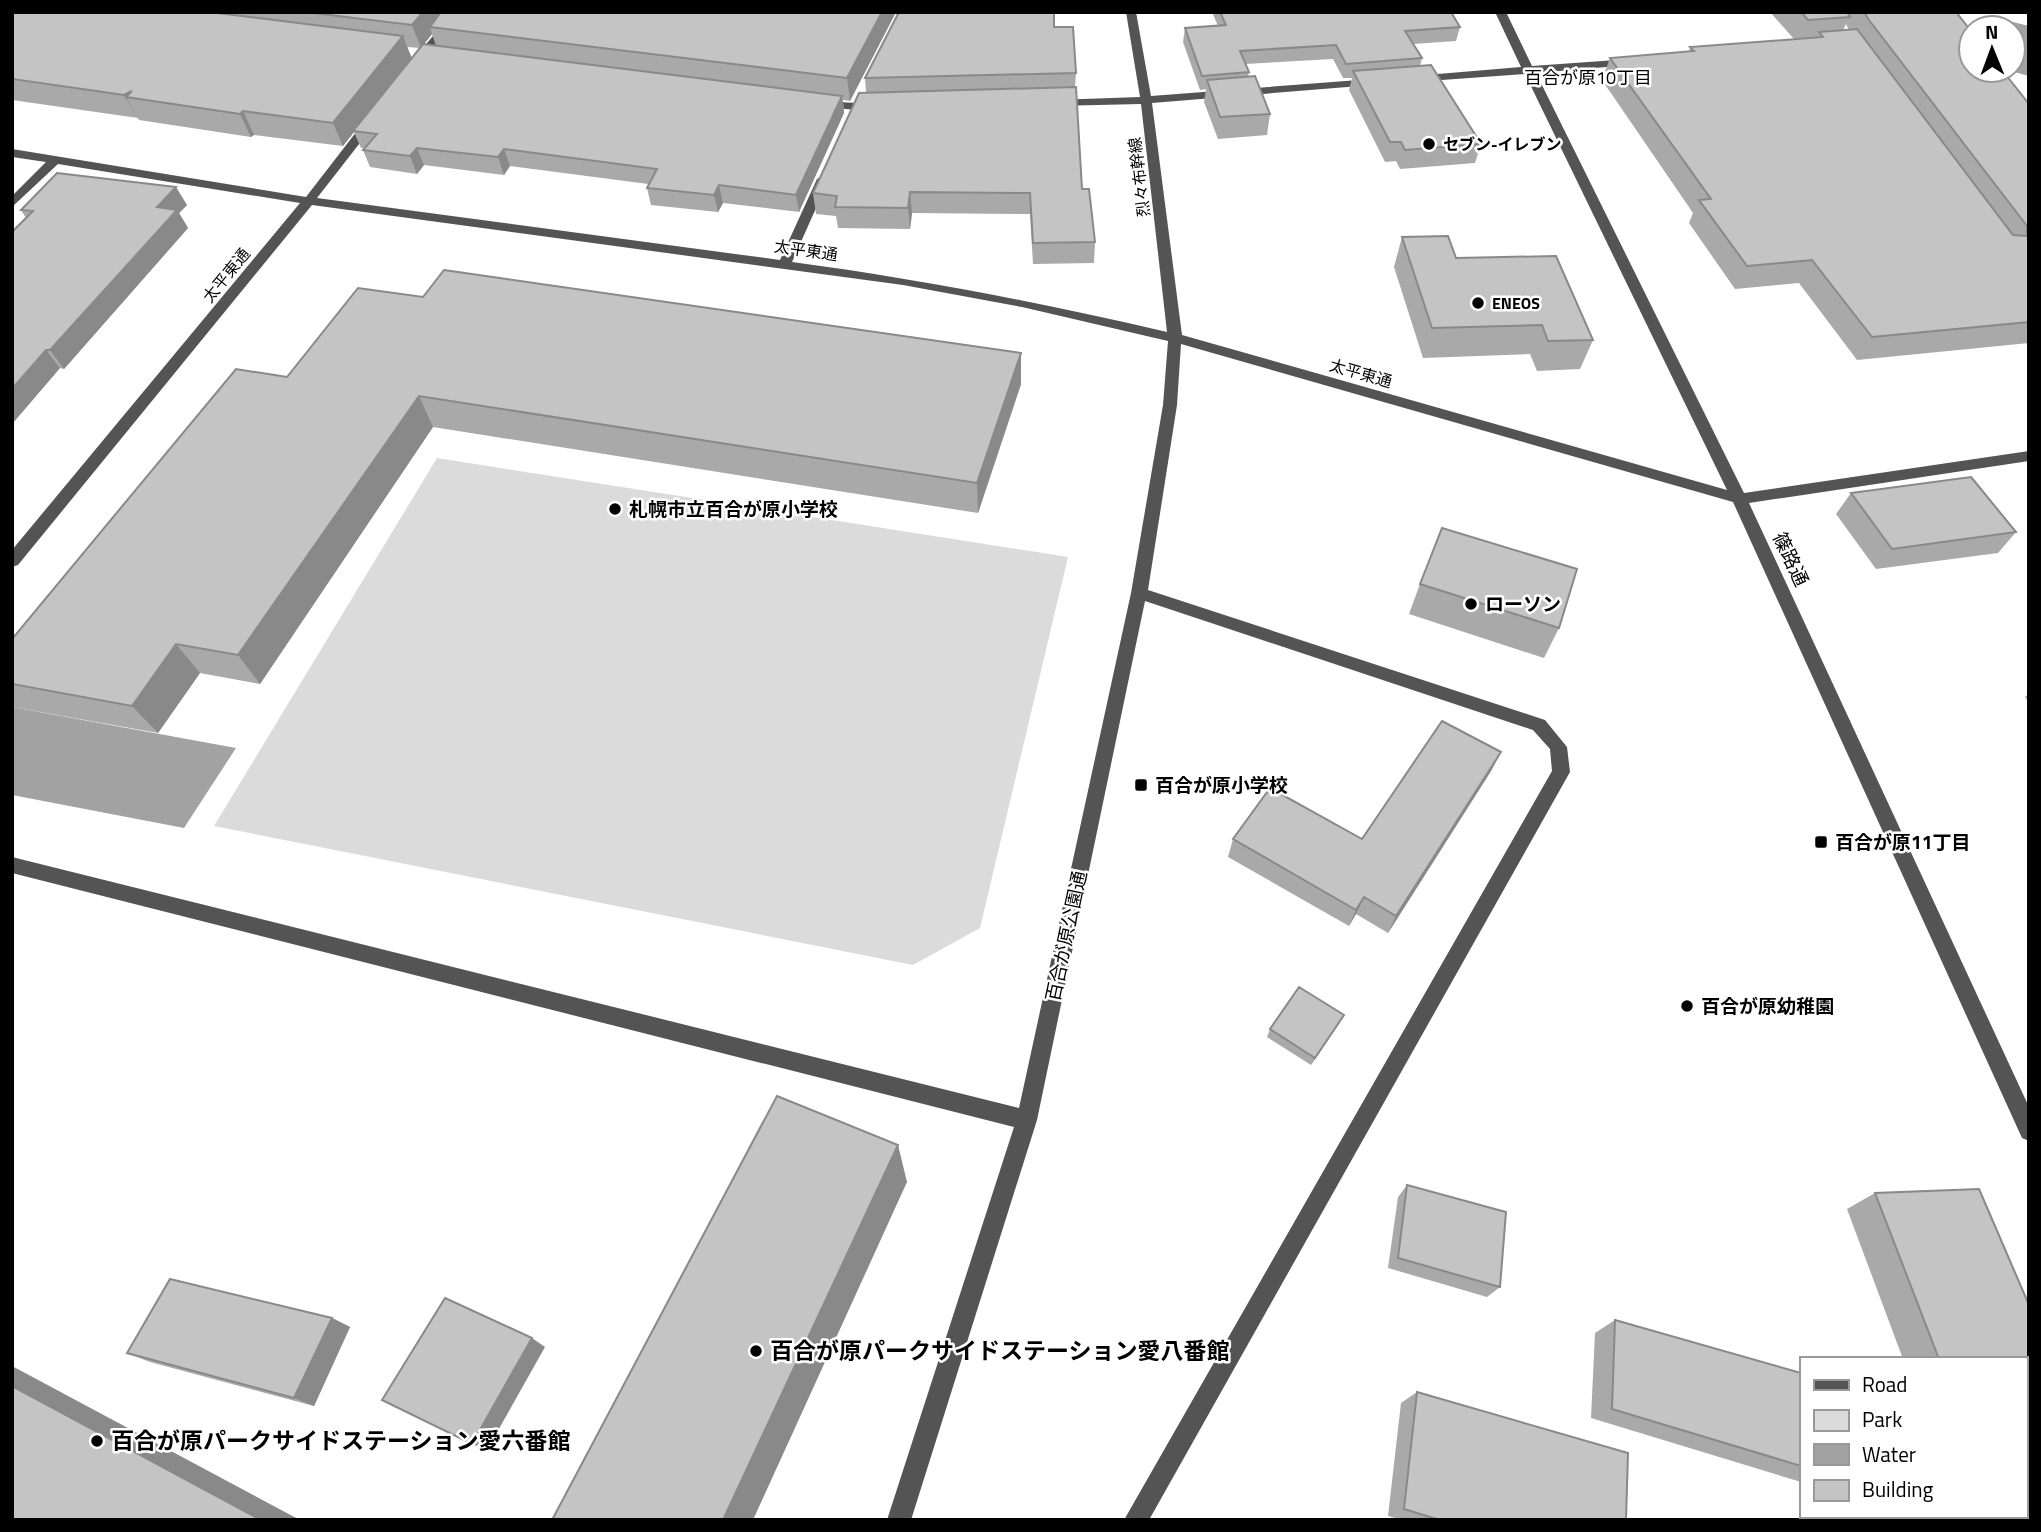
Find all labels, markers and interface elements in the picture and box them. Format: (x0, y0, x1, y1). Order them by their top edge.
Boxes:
north arrow (1957, 14, 2027, 84)
text: N (1985, 17, 1999, 46)
district label: 百合が原10丁目 (1524, 64, 1652, 91)
place label: セブン-イレブン (1443, 132, 1562, 156)
street label: 烈々布幹線 (1122, 136, 1156, 218)
marker: セブン-イレブン (1421, 136, 1437, 152)
street label: 太平東通 (773, 234, 839, 266)
street label: 太平東通 (197, 243, 255, 307)
place label: ENEOS (1492, 291, 1540, 315)
marker: ENEOS (1470, 295, 1486, 311)
street label: 太平東通 (1327, 353, 1395, 393)
place label: 札幌市立百合が原小学校 (629, 494, 838, 523)
marker: 札幌市立百合が原小学校 (607, 501, 623, 517)
street label: 篠路通 (1766, 527, 1817, 591)
place label: ローソン (1485, 589, 1561, 618)
marker: ローソン (1463, 596, 1479, 612)
place label: 百合が原小学校 (1155, 770, 1288, 799)
marker: 百合が原小学校 (1133, 777, 1149, 793)
place label: 百合が原11丁目 (1835, 827, 1970, 856)
marker: 百合が原11丁目 (1813, 834, 1829, 850)
street label: 百合が原公園通 (1038, 868, 1094, 1004)
place label: 百合が原幼稚園 (1701, 991, 1834, 1020)
marker: 百合が原幼稚園 (1679, 998, 1695, 1014)
place label: 百合が原パークサイドステーション愛八番館 (770, 1333, 1230, 1368)
marker: 百合が原パークサイドステーション愛八番館 (748, 1343, 764, 1359)
legend (1800, 1357, 2027, 1518)
text: Road (1862, 1368, 1907, 1400)
text: Park (1862, 1403, 1902, 1435)
place label: 百合が原パークサイドステーション愛六番館 (111, 1423, 571, 1458)
marker: 百合が原パークサイドステーション愛六番館 (89, 1433, 105, 1449)
text: Water (1862, 1438, 1916, 1470)
text: Building (1862, 1473, 1934, 1505)

